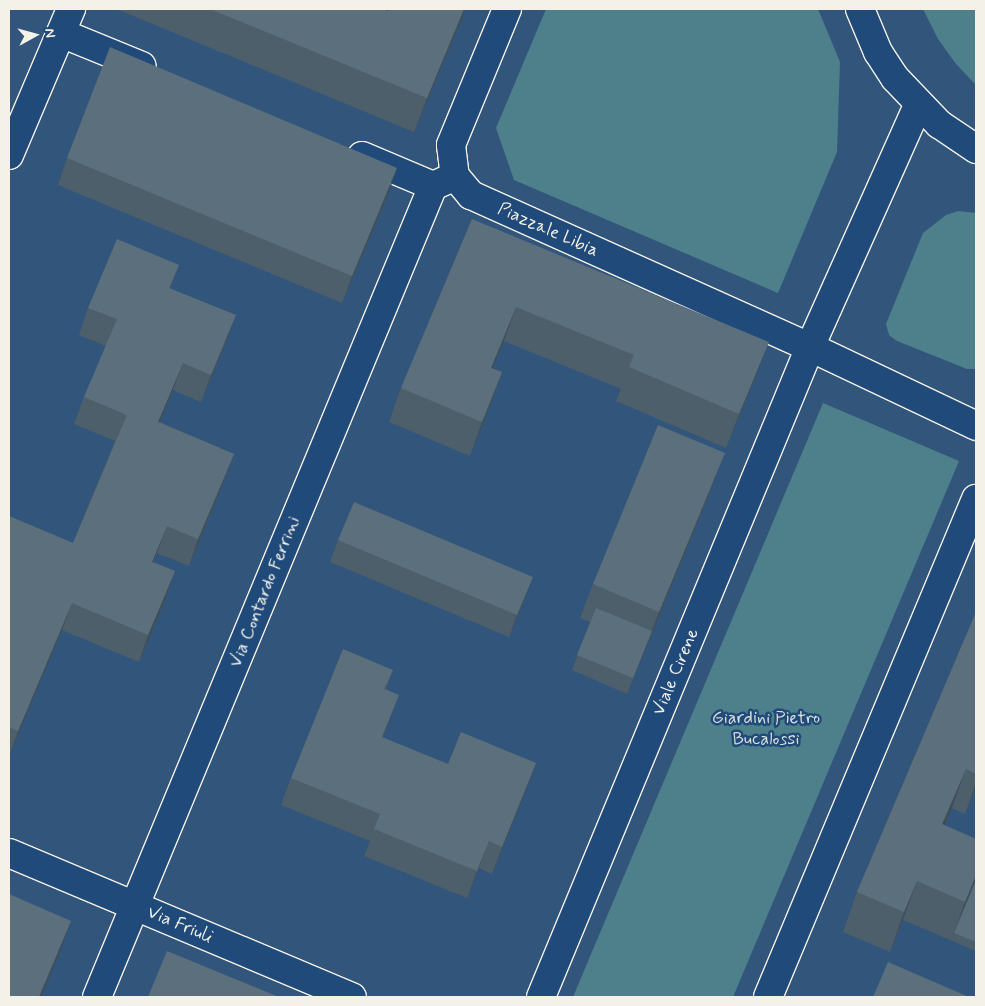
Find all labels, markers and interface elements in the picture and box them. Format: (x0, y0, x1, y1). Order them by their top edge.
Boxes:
north arrow (10, 10, 60, 60)
text: N (40, 27, 59, 39)
street label: Piazzale Libia (493, 197, 603, 263)
street label: Via Contardo Ferrini (226, 515, 304, 669)
street label: Viale Cirene (647, 623, 705, 721)
park label: Giardini Pietro Bucalossi (713, 708, 819, 751)
street label: Via Friuli (145, 902, 215, 948)

